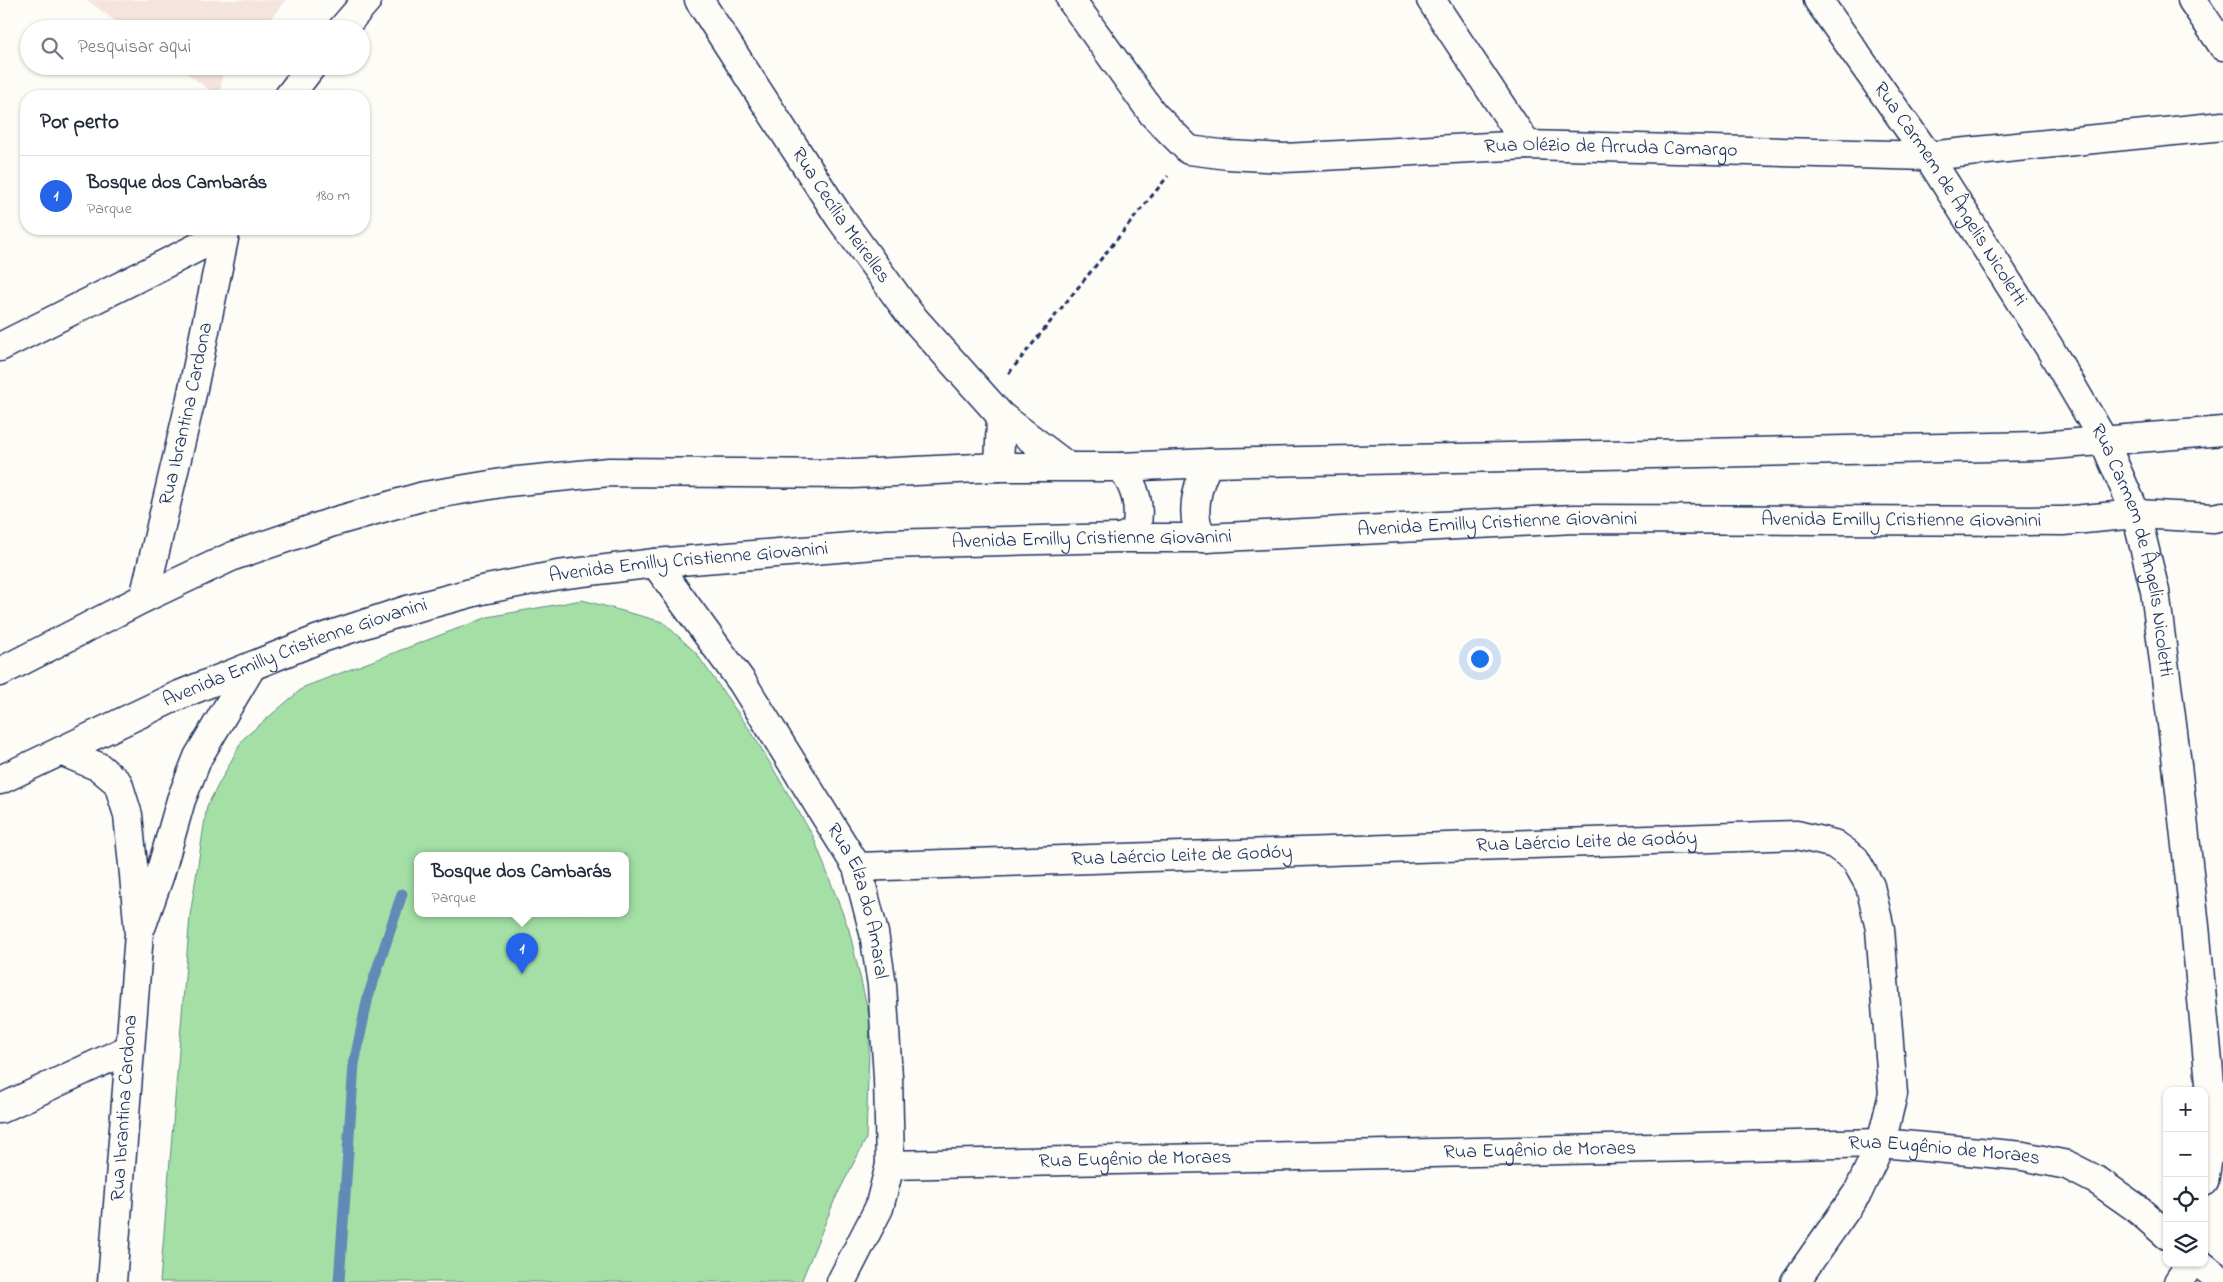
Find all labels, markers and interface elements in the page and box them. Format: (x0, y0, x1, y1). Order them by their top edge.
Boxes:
search box (20, 20, 370, 75)
icon: search (38, 34, 66, 62)
text: Pesquisar aqui (78, 34, 191, 61)
street label: Rua Carmem de Ângelis Nicoletti (1866, 76, 2034, 312)
text: Por perto (40, 108, 119, 138)
street label: Rua Olézio de Arruda Camargo (1484, 130, 1738, 166)
street label: Rua Cecília Meirelles (784, 142, 898, 290)
text: Bosque dos Cambarás (87, 170, 267, 197)
text: 1 (53, 184, 59, 208)
text: 180 m (316, 184, 350, 208)
text: Parque (87, 197, 132, 221)
street label: Rua Ibrantina Cardona (152, 320, 221, 508)
street label: Rua Carmem de Ângelis Nicoletti (2083, 419, 2180, 679)
street label: Avenida Emilly Cristienne Giovanini (1357, 504, 1638, 545)
street label: Avenida Emilly Cristienne Giovanini (1761, 505, 2041, 535)
street label: Avenida Emilly Cristienne Giovanini (951, 522, 1233, 557)
street label: Avenida Emilly Cristienne Giovanini (546, 534, 829, 591)
street label: Avenida Emilly Cristienne Giovanini (158, 591, 431, 715)
your location (1467, 646, 1493, 672)
street label: Rua Elza do Amaral (819, 818, 895, 981)
street label: Rua Laércio Leite de Godóy (1476, 824, 1698, 860)
street label: Rua Laércio Leite de Godóy (1071, 838, 1293, 874)
popup (414, 852, 629, 917)
text: Bosque dos Cambarás (431, 859, 612, 886)
text: Parque (431, 886, 476, 910)
pin: 1 (506, 933, 538, 974)
street label: Rua Ibrantina Cardona (104, 1014, 146, 1202)
map controls (2163, 1087, 2208, 1267)
button: + (2163, 1087, 2208, 1132)
street label: Rua Eugênio de Moraes (1848, 1128, 2043, 1174)
button: − (2163, 1132, 2208, 1177)
street label: Rua Eugênio de Moraes (1443, 1134, 1636, 1167)
street label: Rua Eugênio de Moraes (1038, 1143, 1232, 1176)
button: locate (2163, 1177, 2208, 1222)
button: layers (2163, 1222, 2208, 1267)

